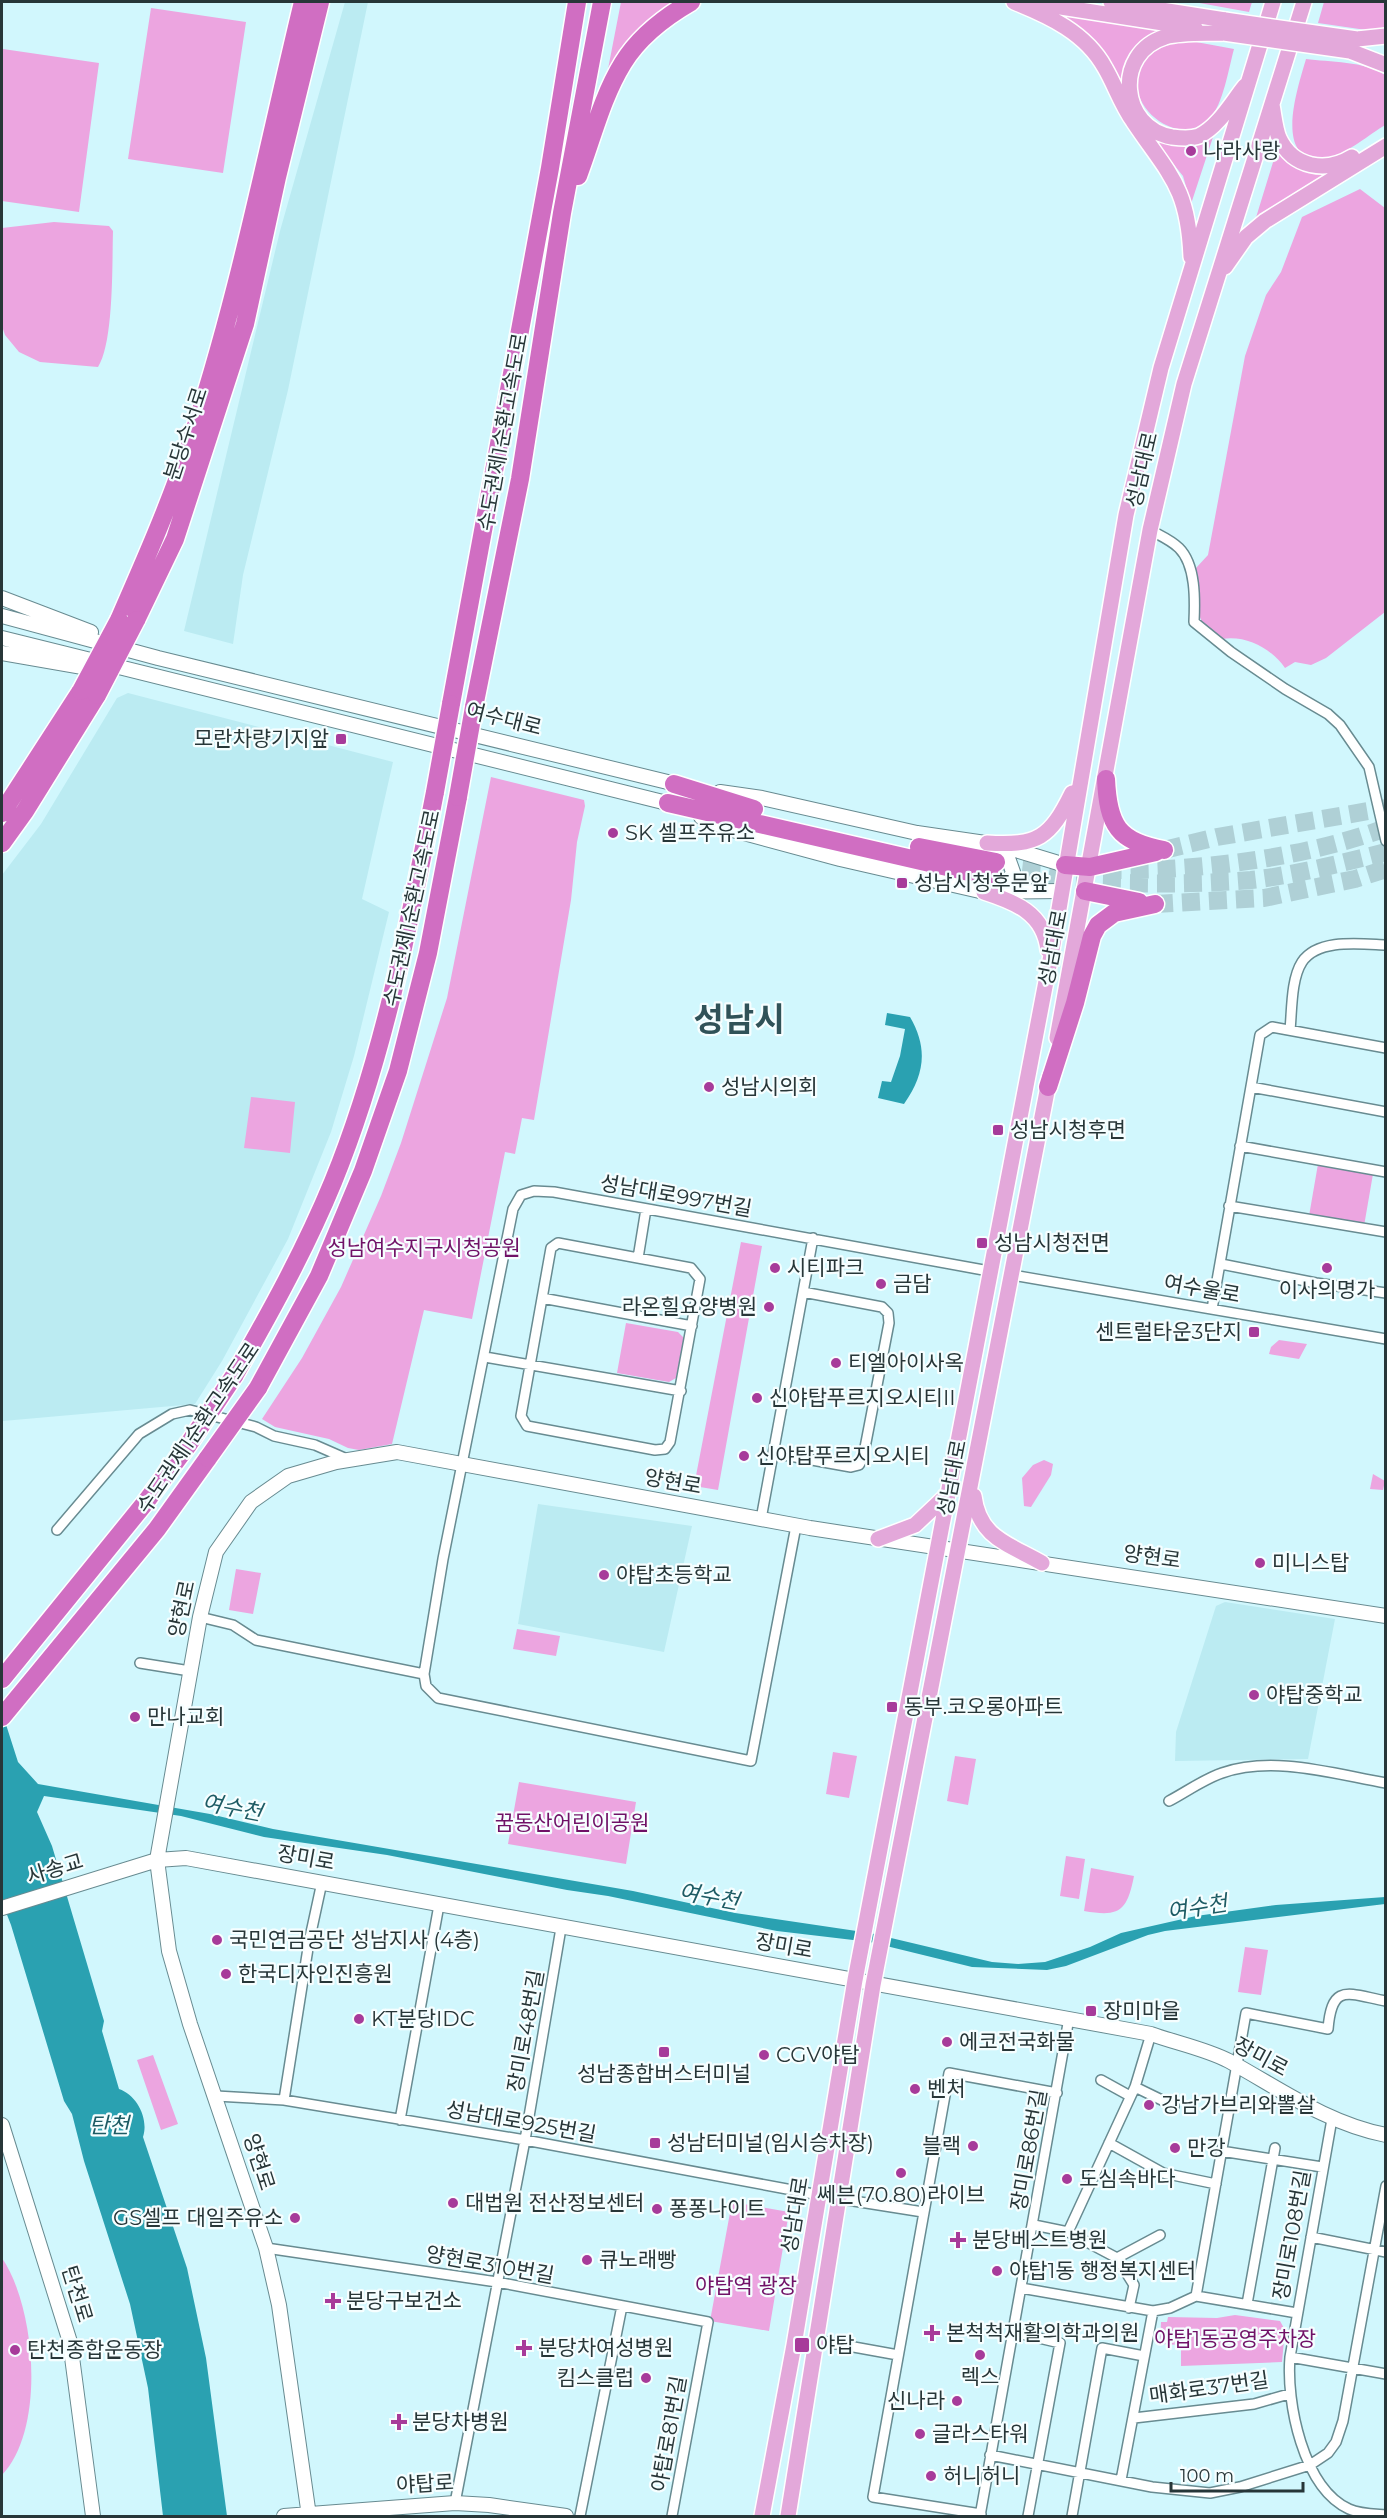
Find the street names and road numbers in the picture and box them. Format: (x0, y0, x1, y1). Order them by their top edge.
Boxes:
street label: 수도권제1순환고속도로 (473, 331, 532, 533)
street label: 분당수서로 (159, 384, 212, 484)
street label: 성남대로 (1121, 429, 1162, 510)
street label: 여수대로 (464, 697, 545, 740)
street label: 수도권제1순환고속도로 (378, 807, 445, 1009)
street label: 성남대로 (1033, 908, 1072, 988)
street label: 성남대로997번길 (598, 1170, 754, 1221)
street label: 여수울로 (1162, 1269, 1242, 1308)
street label: 수도권제1순환고속도로 (131, 1338, 264, 1518)
street label: 성남대로 (932, 1438, 971, 1518)
street label: 양현로 (642, 1464, 704, 1499)
street label: 양현로 (1122, 1540, 1183, 1573)
street label: 양현로 (163, 1578, 200, 1640)
street label: 장미로 (275, 1840, 337, 1875)
street label: 사송교 (23, 1848, 86, 1889)
street label: 장미로 (753, 1928, 815, 1963)
street label: 장미로48번길 (502, 1968, 549, 2094)
street label: 장미로 (1230, 2032, 1293, 2081)
street label: 장미로86번길 (1006, 2087, 1051, 2213)
street label: 성남대로925번길 (444, 2096, 598, 2147)
street label: 양현로 (239, 2130, 280, 2193)
street label: 장미로108번길 (1268, 2168, 1315, 2302)
street label: 성남대로 (776, 2175, 813, 2255)
street label: 양현로310번길 (424, 2241, 556, 2288)
street label: 탄천로 (57, 2262, 98, 2325)
street label: 매화로37번길 (1148, 2367, 1270, 2408)
street label: 야탑로81번길 (646, 2374, 691, 2494)
street label: 야탑로 (395, 2470, 455, 2498)

